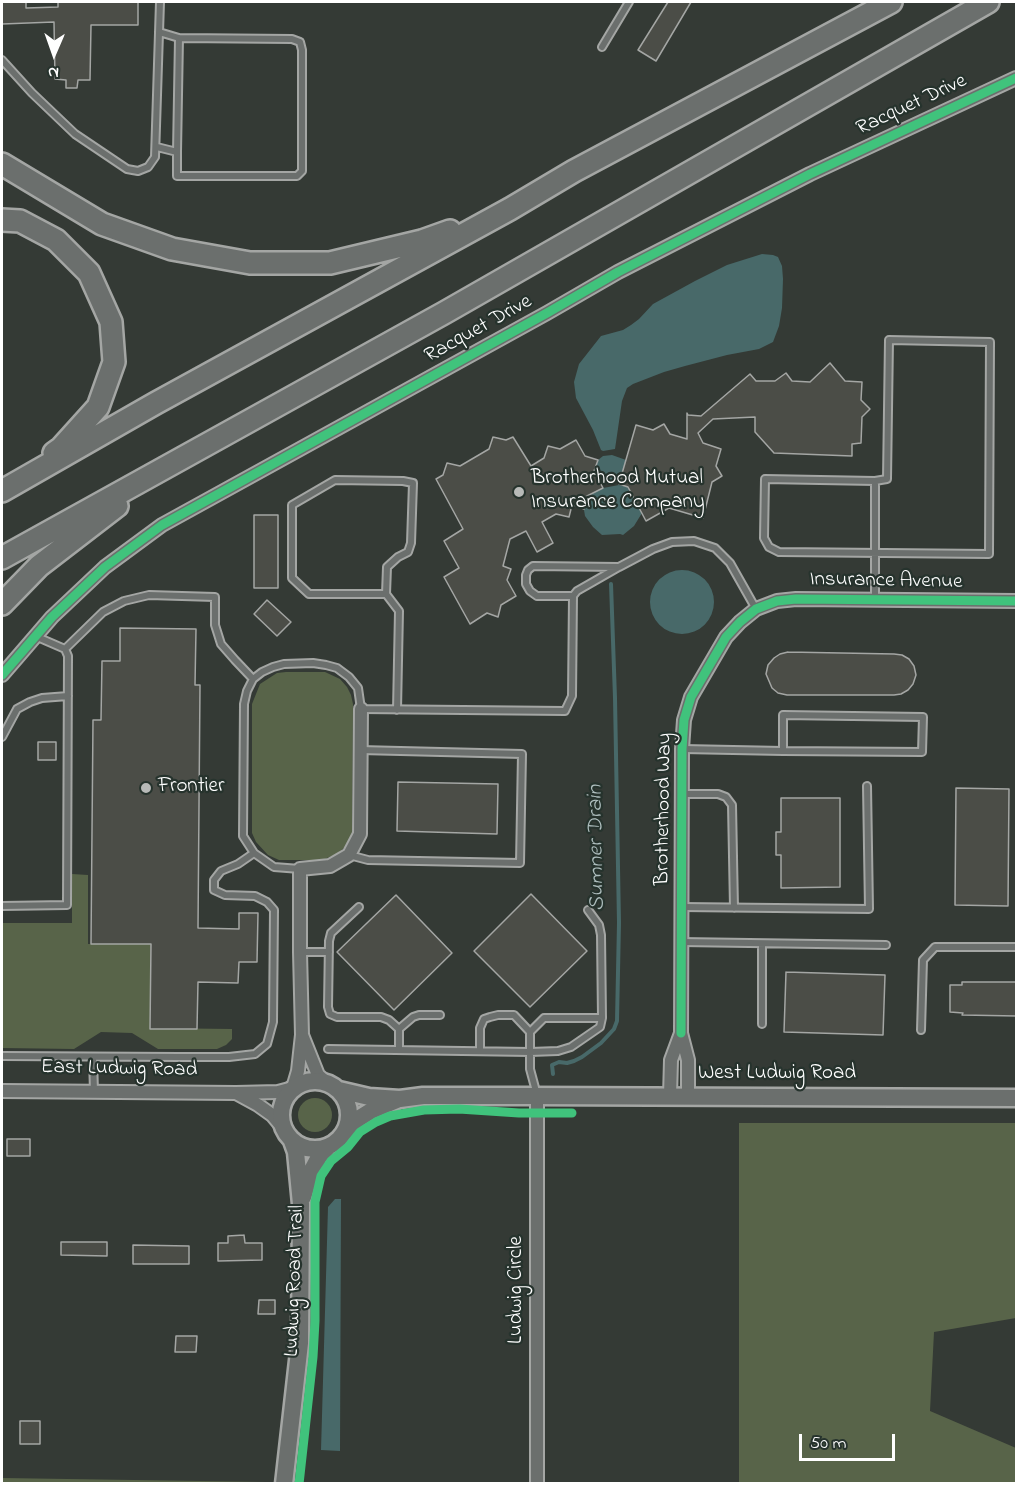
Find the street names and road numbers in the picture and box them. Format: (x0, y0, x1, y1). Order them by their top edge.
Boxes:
street label: Racquet Drive (853, 70, 971, 142)
street label: Racquet Drive (421, 290, 537, 370)
street label: Insurance Avenue (809, 568, 963, 596)
street label: Brotherhood Way (651, 732, 679, 886)
street label: East Ludwig Road (41, 1056, 197, 1084)
street label: West Ludwig Road (698, 1062, 856, 1088)
street label: Ludwig Road Trail (281, 1205, 311, 1357)
street label: Ludwig Circle (505, 1236, 531, 1344)

